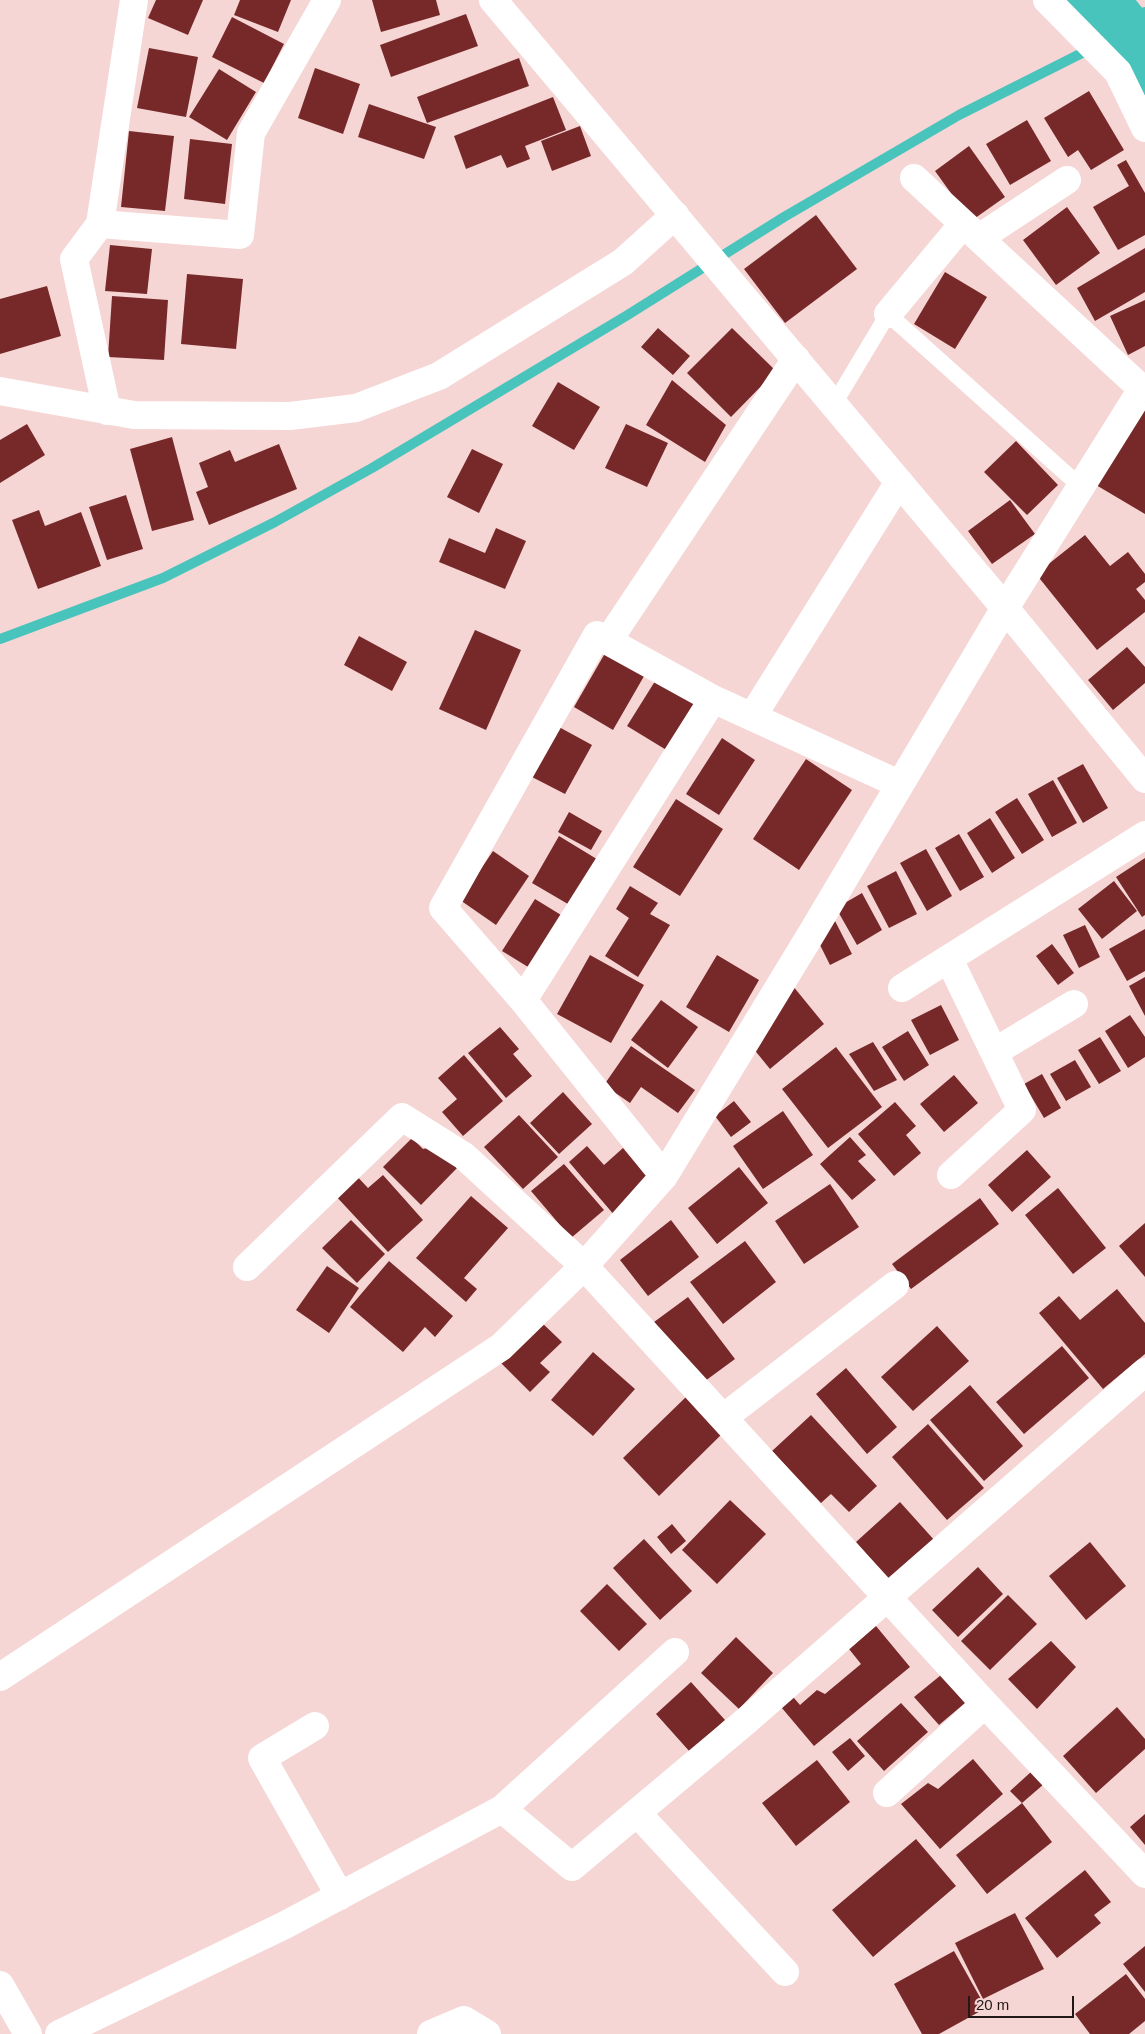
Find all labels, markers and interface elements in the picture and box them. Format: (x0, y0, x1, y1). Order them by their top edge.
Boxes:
scale bar (970, 1986, 1076, 2018)
text: 20 m (976, 1996, 1009, 2013)

